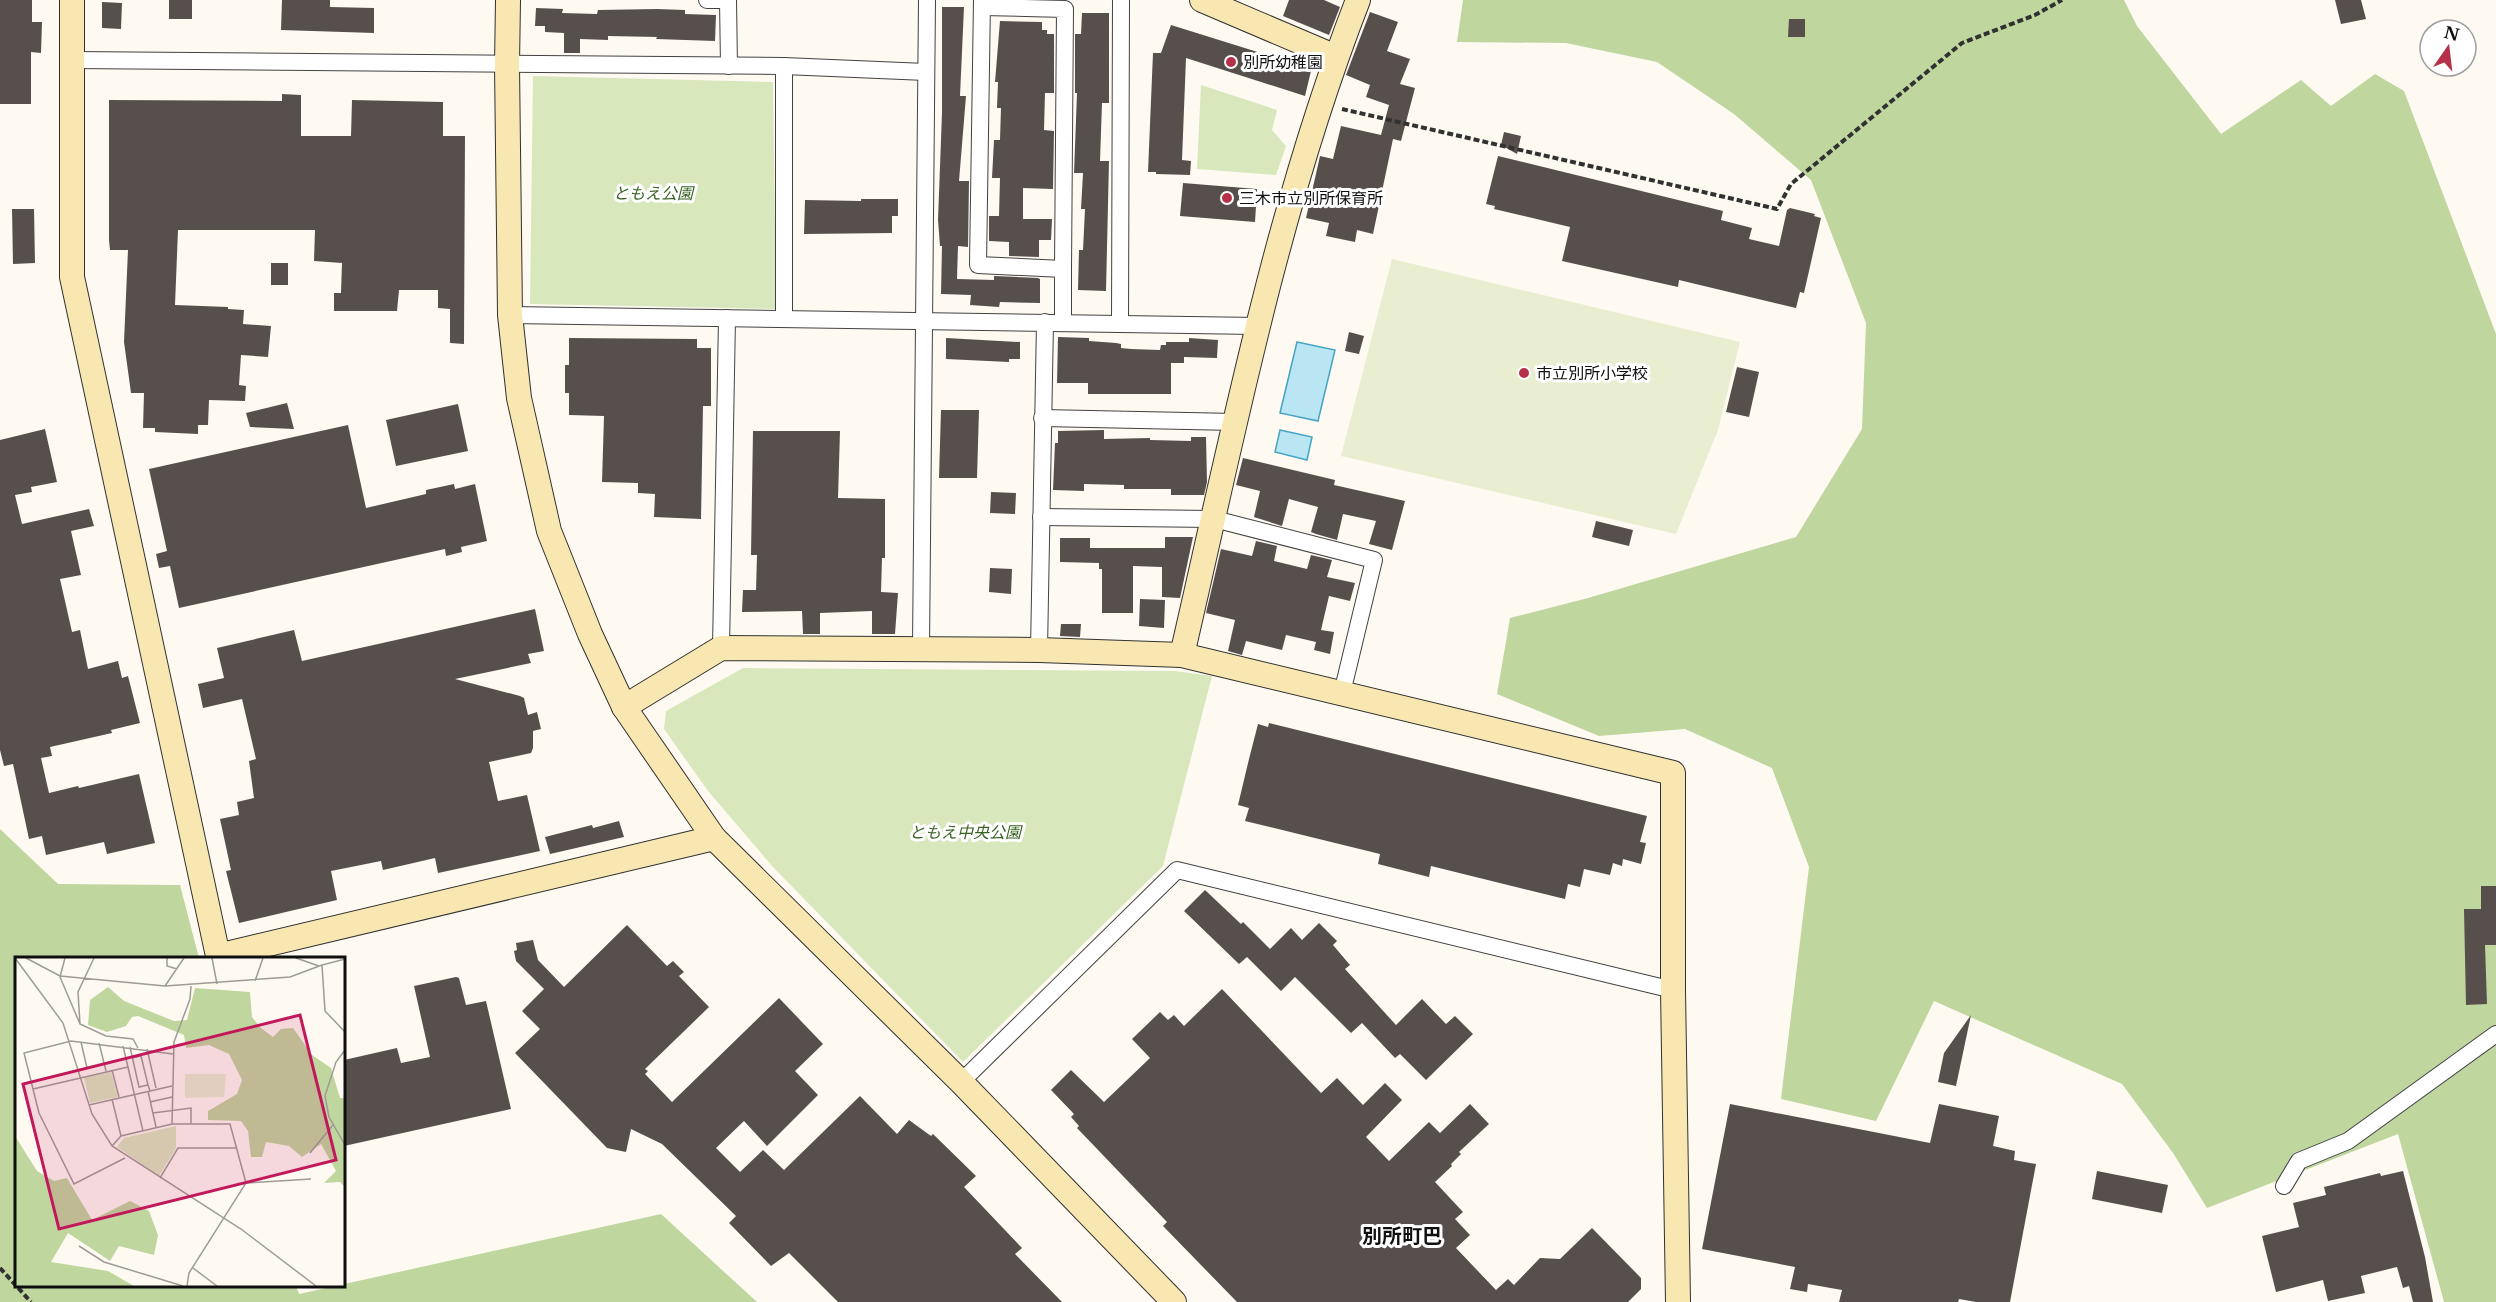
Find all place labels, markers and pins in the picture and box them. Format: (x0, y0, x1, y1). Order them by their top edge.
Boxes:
place label: 別所幼稚園 (1243, 52, 1323, 72)
marker: 別所幼稚園 (1224, 55, 1238, 69)
place label: 三木市立別所保育所 (1239, 188, 1383, 208)
marker: 三木市立別所保育所 (1220, 191, 1234, 205)
place label: 市立別所小学校 (1536, 363, 1648, 383)
marker: 市立別所小学校 (1517, 366, 1531, 380)

